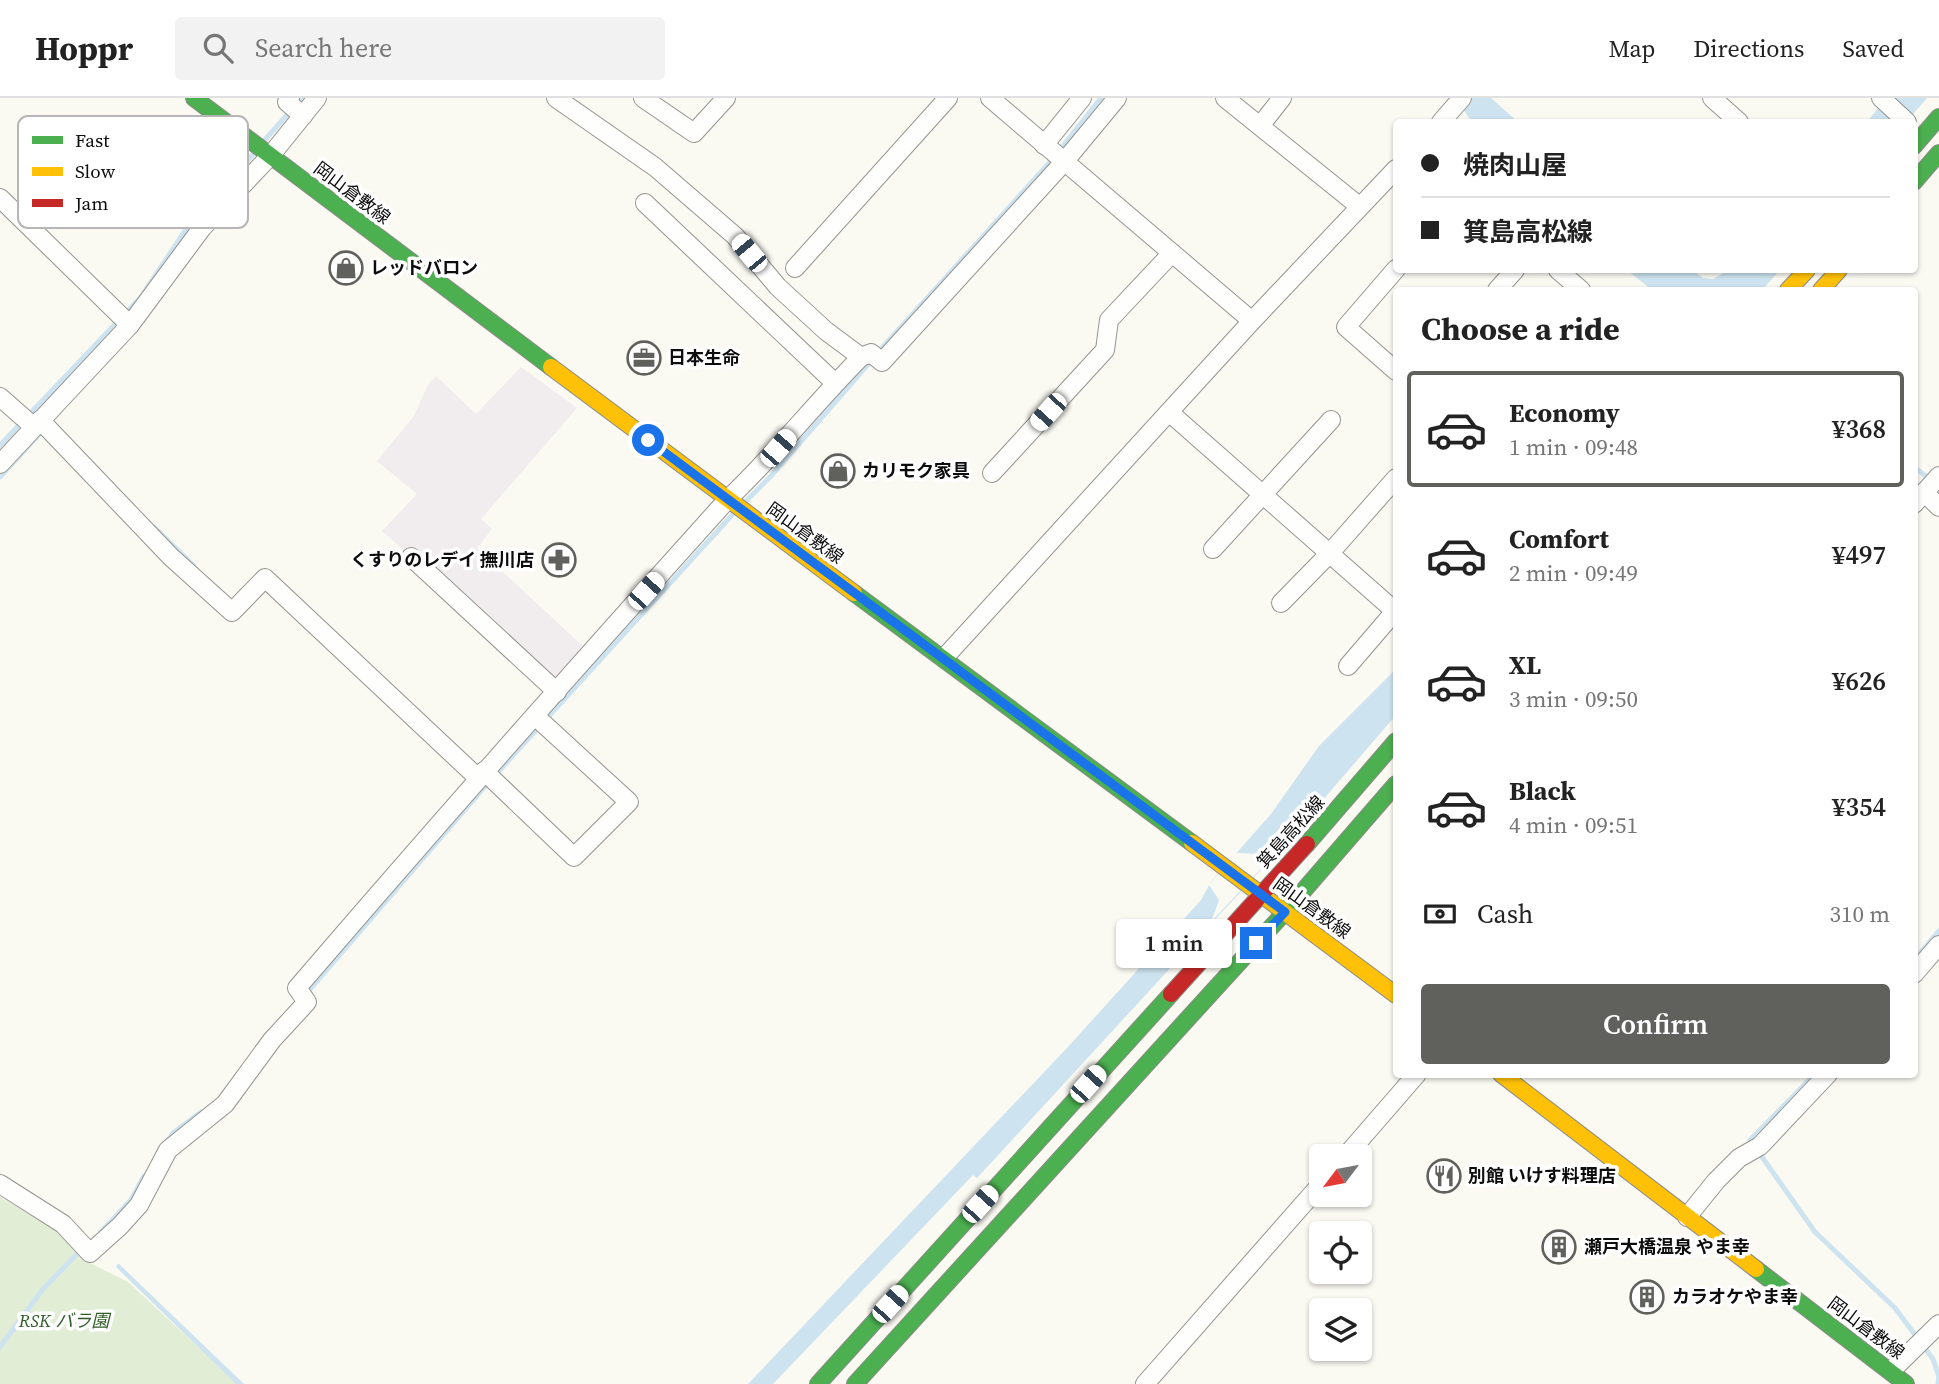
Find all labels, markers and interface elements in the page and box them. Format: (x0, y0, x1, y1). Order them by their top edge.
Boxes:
search box (175, 17, 665, 80)
text: Hoppr (35, 26, 133, 71)
icon: search (199, 29, 237, 67)
text: Search here (255, 30, 392, 66)
text: Map (1608, 32, 1655, 65)
text: Directions (1693, 32, 1804, 65)
text: Saved (1842, 32, 1904, 65)
legend (18, 116, 248, 228)
text: Fast (75, 127, 110, 153)
text: 焼肉山屋 (1463, 147, 1567, 183)
street label: 岡山倉敷線 (309, 156, 396, 230)
text: Slow (75, 158, 116, 184)
text: Jam (74, 190, 108, 216)
text: 箕島高松線 (1463, 214, 1593, 250)
car (728, 230, 771, 276)
shop icon: レッドバロン (327, 249, 365, 287)
place label: レッドバロン (370, 255, 478, 280)
text: Choose a ride (1421, 307, 1620, 351)
office icon: 日本生命 (625, 339, 663, 377)
place label: 日本生命 (668, 345, 740, 370)
car (1027, 389, 1070, 435)
text: Economy (1509, 395, 1620, 431)
icon: car (1425, 398, 1488, 461)
text: ¥368 (1832, 411, 1886, 447)
route start (632, 424, 664, 456)
car (757, 425, 800, 471)
text: 1 min · 09:48 (1509, 431, 1638, 463)
shop icon: カリモク家具 (819, 452, 857, 490)
place label: カリモク家具 (862, 458, 970, 483)
street label: 岡山倉敷線 (762, 496, 849, 569)
text: Comfort (1509, 521, 1609, 557)
icon: car (1425, 524, 1488, 587)
text: ¥497 (1832, 537, 1886, 573)
pharmacy icon: くすりのレデイ 撫川店 (540, 541, 578, 579)
place label: くすりのレデイ 撫川店 (350, 547, 534, 572)
text: 2 min · 09:49 (1509, 557, 1638, 589)
car (625, 568, 668, 614)
text: XL (1509, 647, 1541, 683)
icon: car (1425, 650, 1488, 713)
text: ¥626 (1832, 663, 1886, 699)
text: 3 min · 09:50 (1509, 683, 1638, 715)
text: Black (1509, 773, 1576, 809)
icon: car (1425, 776, 1488, 839)
text: ¥354 (1832, 789, 1886, 825)
street label: 箕島高松線 (1251, 790, 1330, 873)
text: 4 min · 09:51 (1509, 809, 1638, 841)
street label: 岡山倉敷線 (1269, 871, 1356, 944)
icon: cash (1421, 895, 1459, 933)
text: Cash (1477, 896, 1533, 932)
text: 310 m (1829, 898, 1890, 930)
callout: 1 min (1116, 918, 1232, 968)
text: 1 min (1144, 927, 1204, 959)
route end (1240, 927, 1272, 959)
button: Confirm (1421, 984, 1890, 1064)
car (1067, 1061, 1110, 1107)
north arrow (1309, 1144, 1372, 1208)
map controls (1309, 1144, 1372, 1361)
restaurant icon: 別館 いけす料理店 (1425, 1157, 1463, 1195)
place label: 別館 いけす料理店 (1468, 1163, 1616, 1188)
car (959, 1181, 1002, 1227)
button: locate (1309, 1221, 1372, 1284)
building icon: 瀬戸大橋温泉 やま幸 (1540, 1228, 1578, 1266)
place label: 瀬戸大橋温泉 やま幸 (1584, 1234, 1750, 1259)
building icon: カラオケやま幸 (1628, 1278, 1666, 1316)
car (869, 1281, 912, 1327)
place label: カラオケやま幸 (1672, 1284, 1798, 1309)
street label: 岡山倉敷線 (1823, 1291, 1910, 1365)
button: layers (1309, 1298, 1372, 1361)
park label: RSK バラ園 (18, 1308, 112, 1333)

